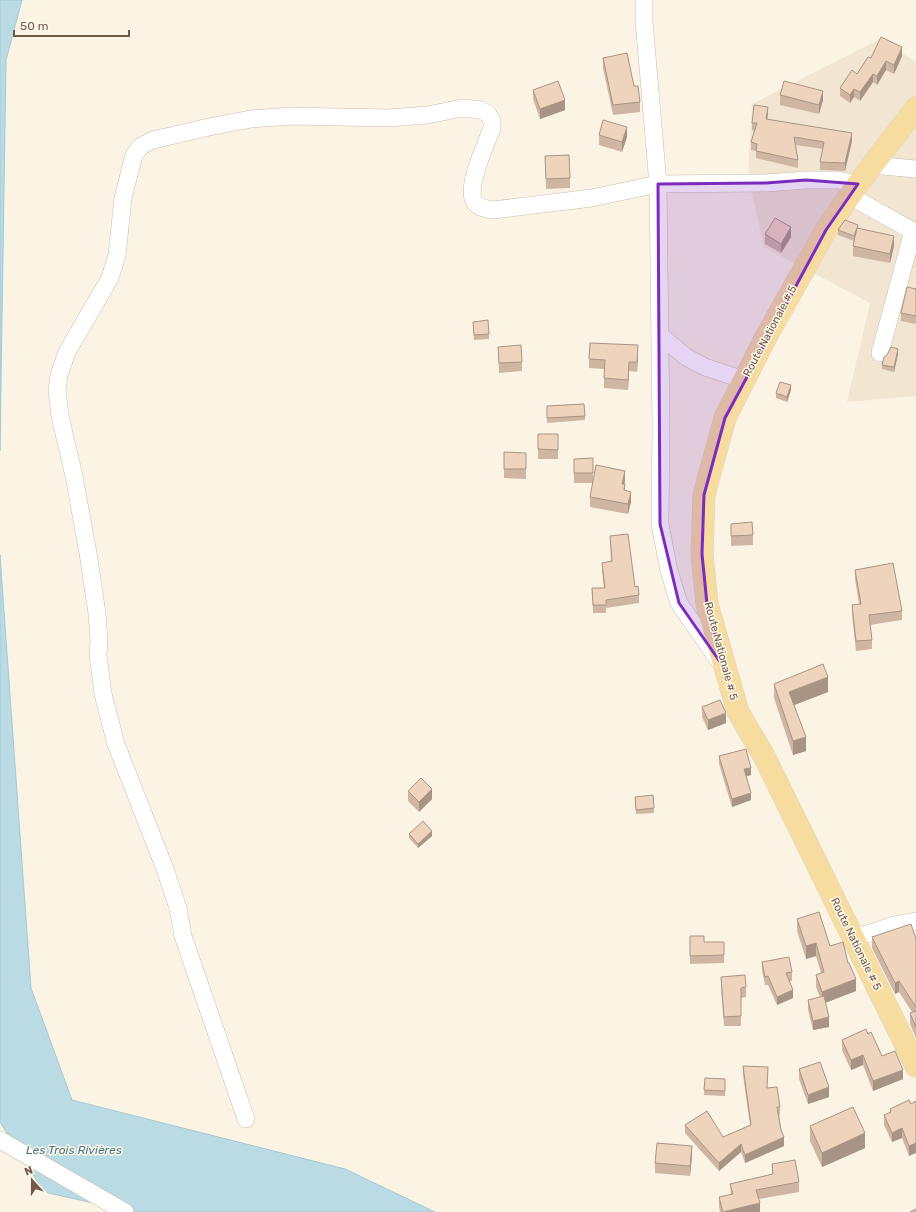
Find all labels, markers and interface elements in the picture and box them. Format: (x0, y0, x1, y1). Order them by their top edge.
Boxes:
scale bar (14, 12, 129, 38)
text: 50 m (20, 19, 48, 33)
street label: Route Nationale # 5 (740, 283, 800, 379)
street label: Route Nationale # 5 (702, 600, 741, 702)
street label: Route Nationale # 5 (828, 896, 884, 993)
water label: Les Trois Rivières (26, 1143, 122, 1157)
north arrow (12, 1160, 52, 1200)
text: N (23, 1164, 35, 1179)

